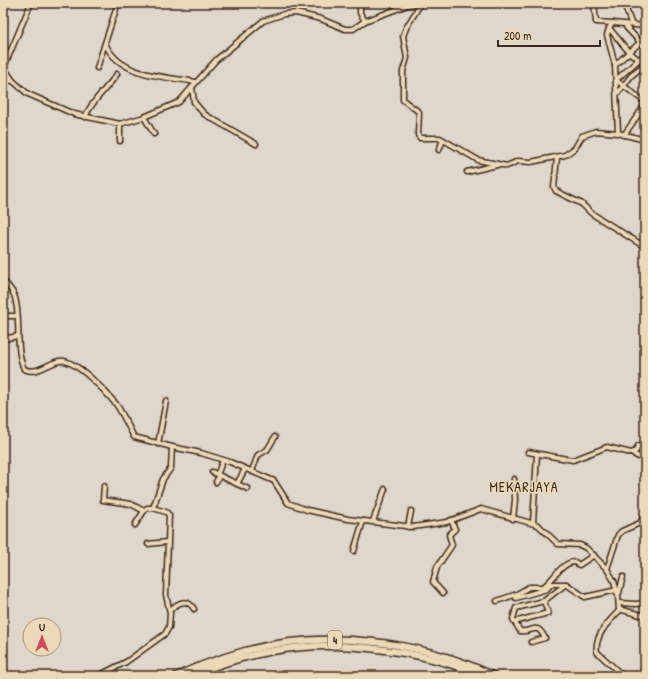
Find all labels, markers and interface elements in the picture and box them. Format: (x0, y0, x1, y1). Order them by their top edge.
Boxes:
scale bar (498, 22, 600, 48)
text: 200 m (504, 27, 531, 44)
district label: MEKARJAYA (489, 477, 559, 496)
north arrow (22, 617, 62, 657)
text: U (39, 620, 45, 634)
road number: 4 (328, 631, 342, 649)

